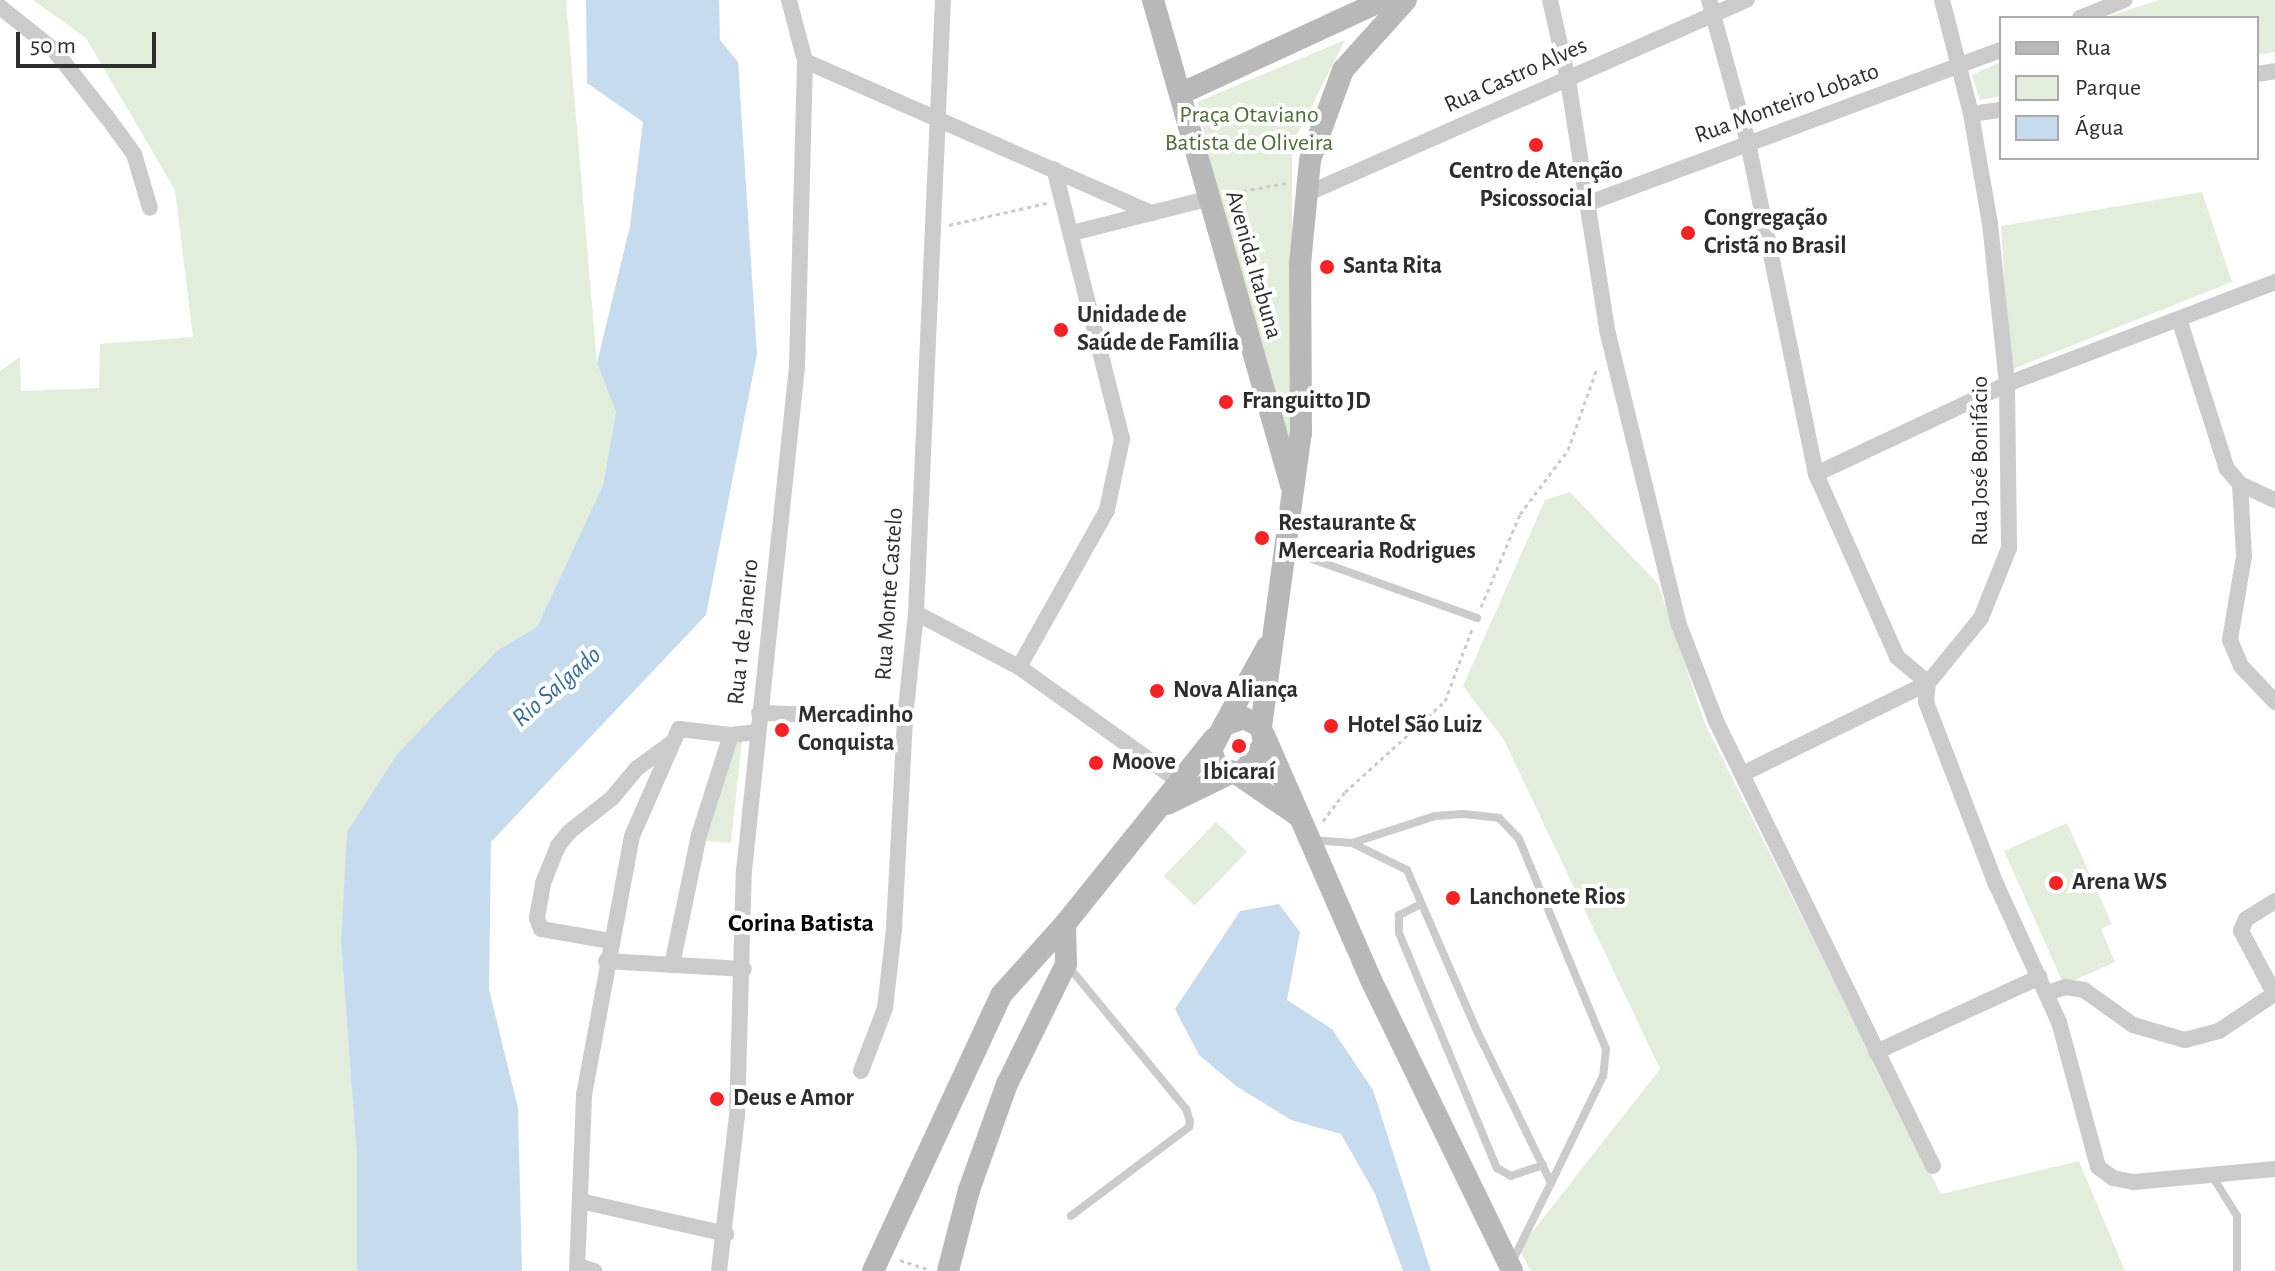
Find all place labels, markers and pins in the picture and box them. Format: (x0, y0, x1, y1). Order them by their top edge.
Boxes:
marker: Centro de Atenção Psicossocial (1527, 136, 1545, 154)
place label: Centro de Atenção Psicossocial (1449, 158, 1623, 214)
place label: Congregação Cristã no Brasil (1704, 205, 1847, 261)
marker: Congregação Cristã no Brasil (1679, 224, 1697, 242)
place label: Santa Rita (1343, 253, 1442, 281)
marker: Santa Rita (1318, 258, 1336, 276)
place label: Unidade de Saúde de Família (1077, 302, 1239, 358)
marker: Unidade de Saúde de Família (1052, 321, 1070, 339)
place label: Franguitto JD (1242, 388, 1371, 416)
marker: Franguitto JD (1217, 393, 1235, 411)
place label: Restaurante & Mercearia Rodrigues (1278, 510, 1476, 566)
marker: Restaurante & Mercearia Rodrigues (1253, 529, 1271, 547)
place label: Nova Aliança (1173, 677, 1298, 705)
marker: Nova Aliança (1148, 682, 1166, 700)
place label: Mercadinho Conquista (798, 702, 913, 758)
place label: Hotel São Luiz (1347, 712, 1482, 740)
marker: Hotel São Luiz (1322, 717, 1340, 735)
marker: Mercadinho Conquista (773, 721, 791, 739)
marker: Ibicaraí (1230, 737, 1248, 755)
place label: Moove (1112, 749, 1176, 777)
marker: Moove (1087, 754, 1105, 772)
place label: Ibicaraí (1203, 759, 1275, 787)
place label: Arena WS (2072, 869, 2167, 897)
marker: Arena WS (2047, 874, 2065, 892)
place label: Lanchonete Rios (1469, 884, 1626, 912)
marker: Lanchonete Rios (1444, 889, 1462, 907)
place label: Deus e Amor (733, 1085, 854, 1113)
marker: Deus e Amor (708, 1090, 726, 1108)

